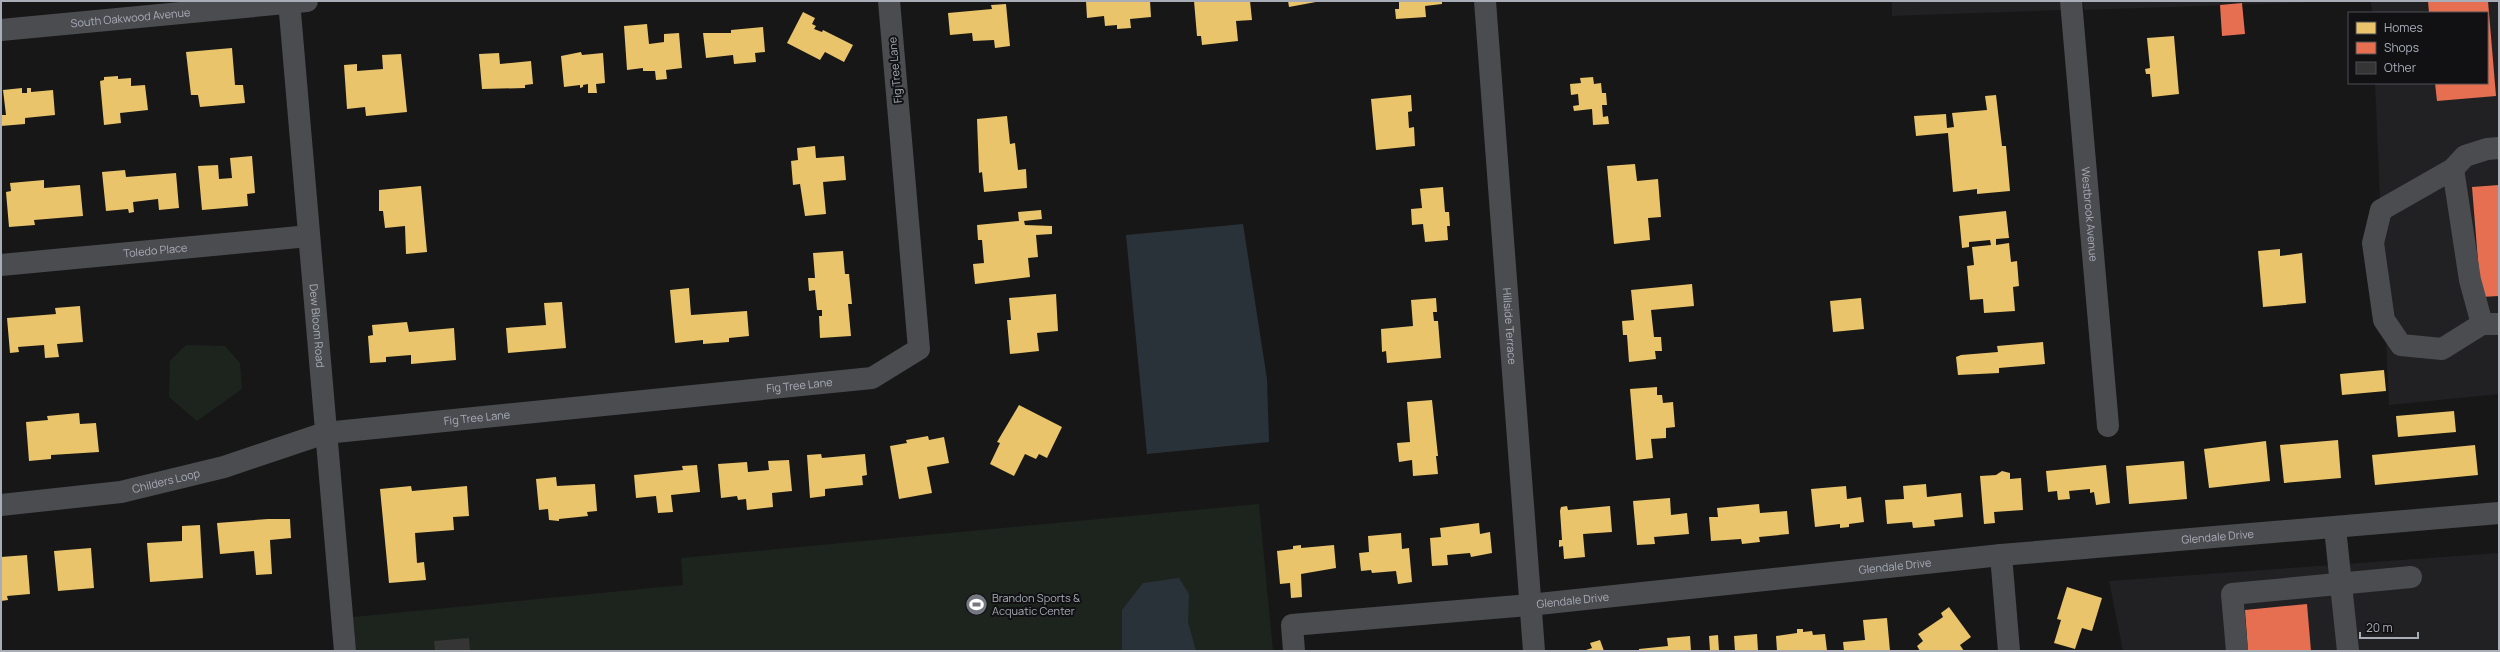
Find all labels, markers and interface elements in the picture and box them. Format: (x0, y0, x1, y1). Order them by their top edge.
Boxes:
street label: South Oakwood Avenue (70, 4, 192, 30)
legend (2348, 12, 2488, 84)
text: Homes (2384, 19, 2423, 36)
street label: Fig Tree Lane (884, 36, 905, 104)
text: Shops (2384, 39, 2419, 56)
text: Other (2384, 59, 2417, 76)
street label: Westbrook Avenue (2078, 166, 2102, 263)
street label: Toledo Place (123, 239, 188, 260)
street label: Dew Bloom Road (306, 283, 329, 368)
street label: Hillside Terrace (1500, 287, 1520, 366)
street label: Fig Tree Lane (765, 374, 834, 396)
street label: Fig Tree Lane (443, 406, 511, 428)
street label: Childers Loop (130, 465, 202, 496)
street label: Glendale Drive (2181, 526, 2255, 547)
street label: Glendale Drive (1858, 554, 1932, 577)
street label: Glendale Drive (1536, 589, 1610, 611)
place label: Brandon Sports & Acquatic Center (992, 590, 1081, 618)
sports icon: Brandon Sports & Acquatic Center (964, 591, 990, 617)
scale bar (2360, 614, 2418, 640)
text: 20 m (2366, 619, 2393, 636)

